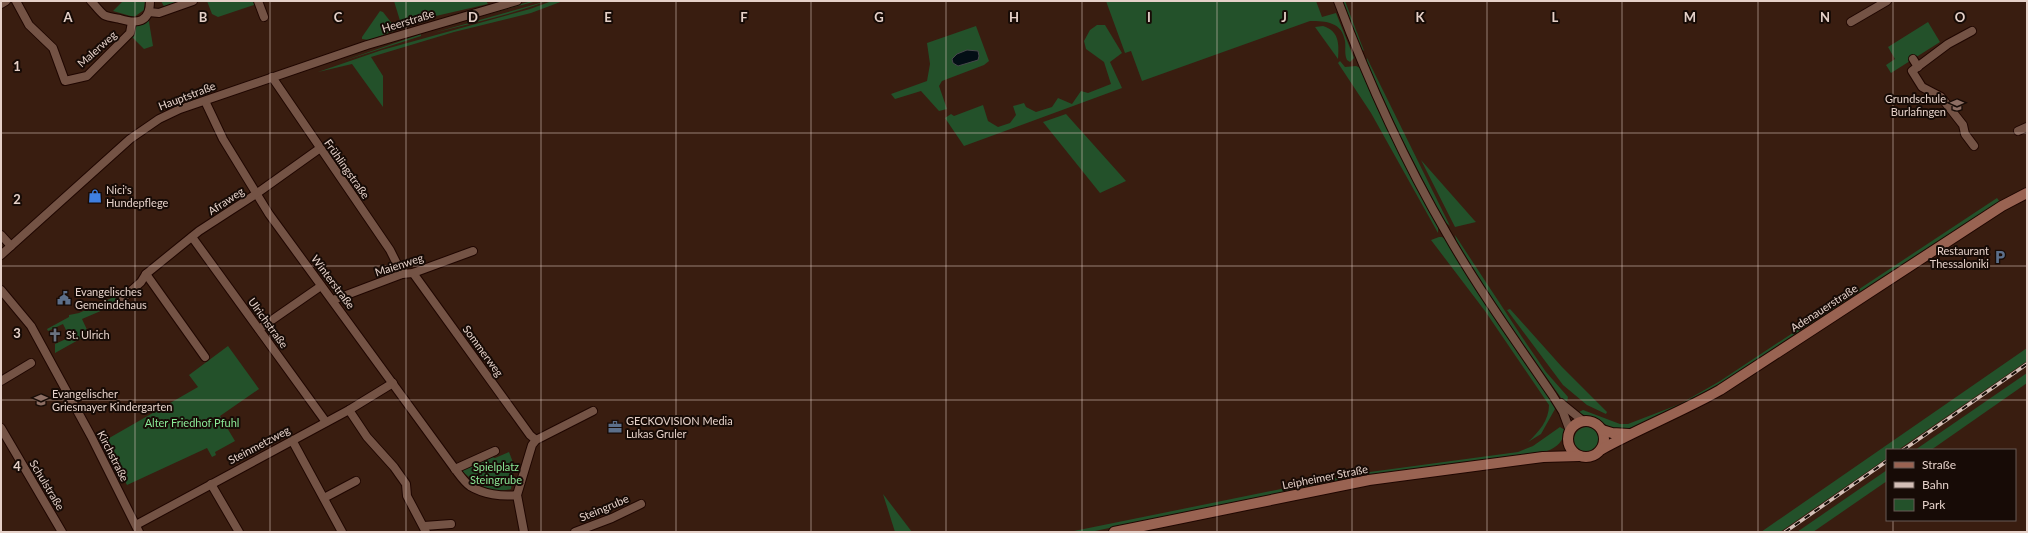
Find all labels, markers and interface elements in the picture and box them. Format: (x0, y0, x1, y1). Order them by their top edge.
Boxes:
street label: Heerstraße (380, 6, 436, 35)
text: A (62, 9, 73, 25)
text: B (199, 9, 208, 25)
text: C (334, 9, 343, 25)
text: D (468, 9, 478, 25)
text: E (604, 9, 612, 25)
text: F (740, 9, 748, 25)
text: G (874, 9, 884, 25)
text: H (1009, 9, 1019, 25)
text: I (1147, 9, 1151, 25)
text: J (1281, 9, 1287, 25)
text: K (1416, 9, 1426, 25)
text: L (1552, 9, 1559, 25)
text: M (1684, 9, 1696, 25)
text: N (1820, 9, 1830, 25)
text: O (1955, 9, 1966, 25)
street label: Malerweg (74, 28, 119, 70)
text: 1 (13, 58, 21, 74)
street label: Hauptstraße (156, 79, 217, 112)
place label: Grundschule Burlafingen (1885, 92, 1946, 118)
school or university icon: Grundschule Burlafingen (1949, 97, 1965, 113)
street label: Frühlingstraße (322, 137, 373, 201)
place label: Nici's Hundepflege (106, 183, 169, 209)
street label: Afraweg (205, 184, 246, 217)
shop icon: Nici's Hundepflege (87, 188, 103, 204)
text: 2 (13, 191, 21, 207)
place label: Restaurant Thessaloniki (1930, 244, 1989, 270)
parking icon: Restaurant Thessaloniki (1992, 249, 2008, 265)
street label: Maienweg (373, 251, 425, 278)
street label: Winterstraße (309, 252, 358, 311)
street label: Adenauerstraße (1788, 281, 1860, 334)
place label: Evangelisches Gemeindehaus (75, 285, 147, 311)
public building icon: Evangelisches Gemeindehaus (56, 290, 72, 306)
street label: Ulrichstraße (246, 295, 291, 351)
street label: Sommerweg (460, 323, 507, 379)
text: 3 (13, 325, 21, 341)
church icon: St. Ulrich (47, 327, 63, 343)
place label: St. Ulrich (66, 328, 110, 341)
place label: Evangelischer Griesmayer Kindergarten (52, 387, 172, 413)
school or university icon: Evangelischer Griesmayer Kindergarten (33, 392, 49, 408)
place label: GECKOVISION Media Lukas Gruler (626, 414, 733, 440)
park label: Alter Friedhof Pfuhl (145, 416, 239, 429)
office icon: GECKOVISION Media Lukas Gruler (607, 419, 623, 435)
street label: Steinmetzweg (226, 423, 292, 466)
street label: Kirchstraße (95, 428, 132, 484)
legend (1886, 449, 2016, 521)
street label: Schulstraße (27, 457, 68, 512)
text: Straße (1922, 457, 1956, 472)
text: 4 (13, 458, 21, 474)
park label: Spielplatz Steingrube (470, 460, 522, 486)
street label: Leipheimer Straße (1281, 462, 1369, 491)
text: Bahn (1922, 477, 1949, 492)
street label: Steingrube (577, 491, 630, 524)
text: Park (1922, 497, 1946, 512)

